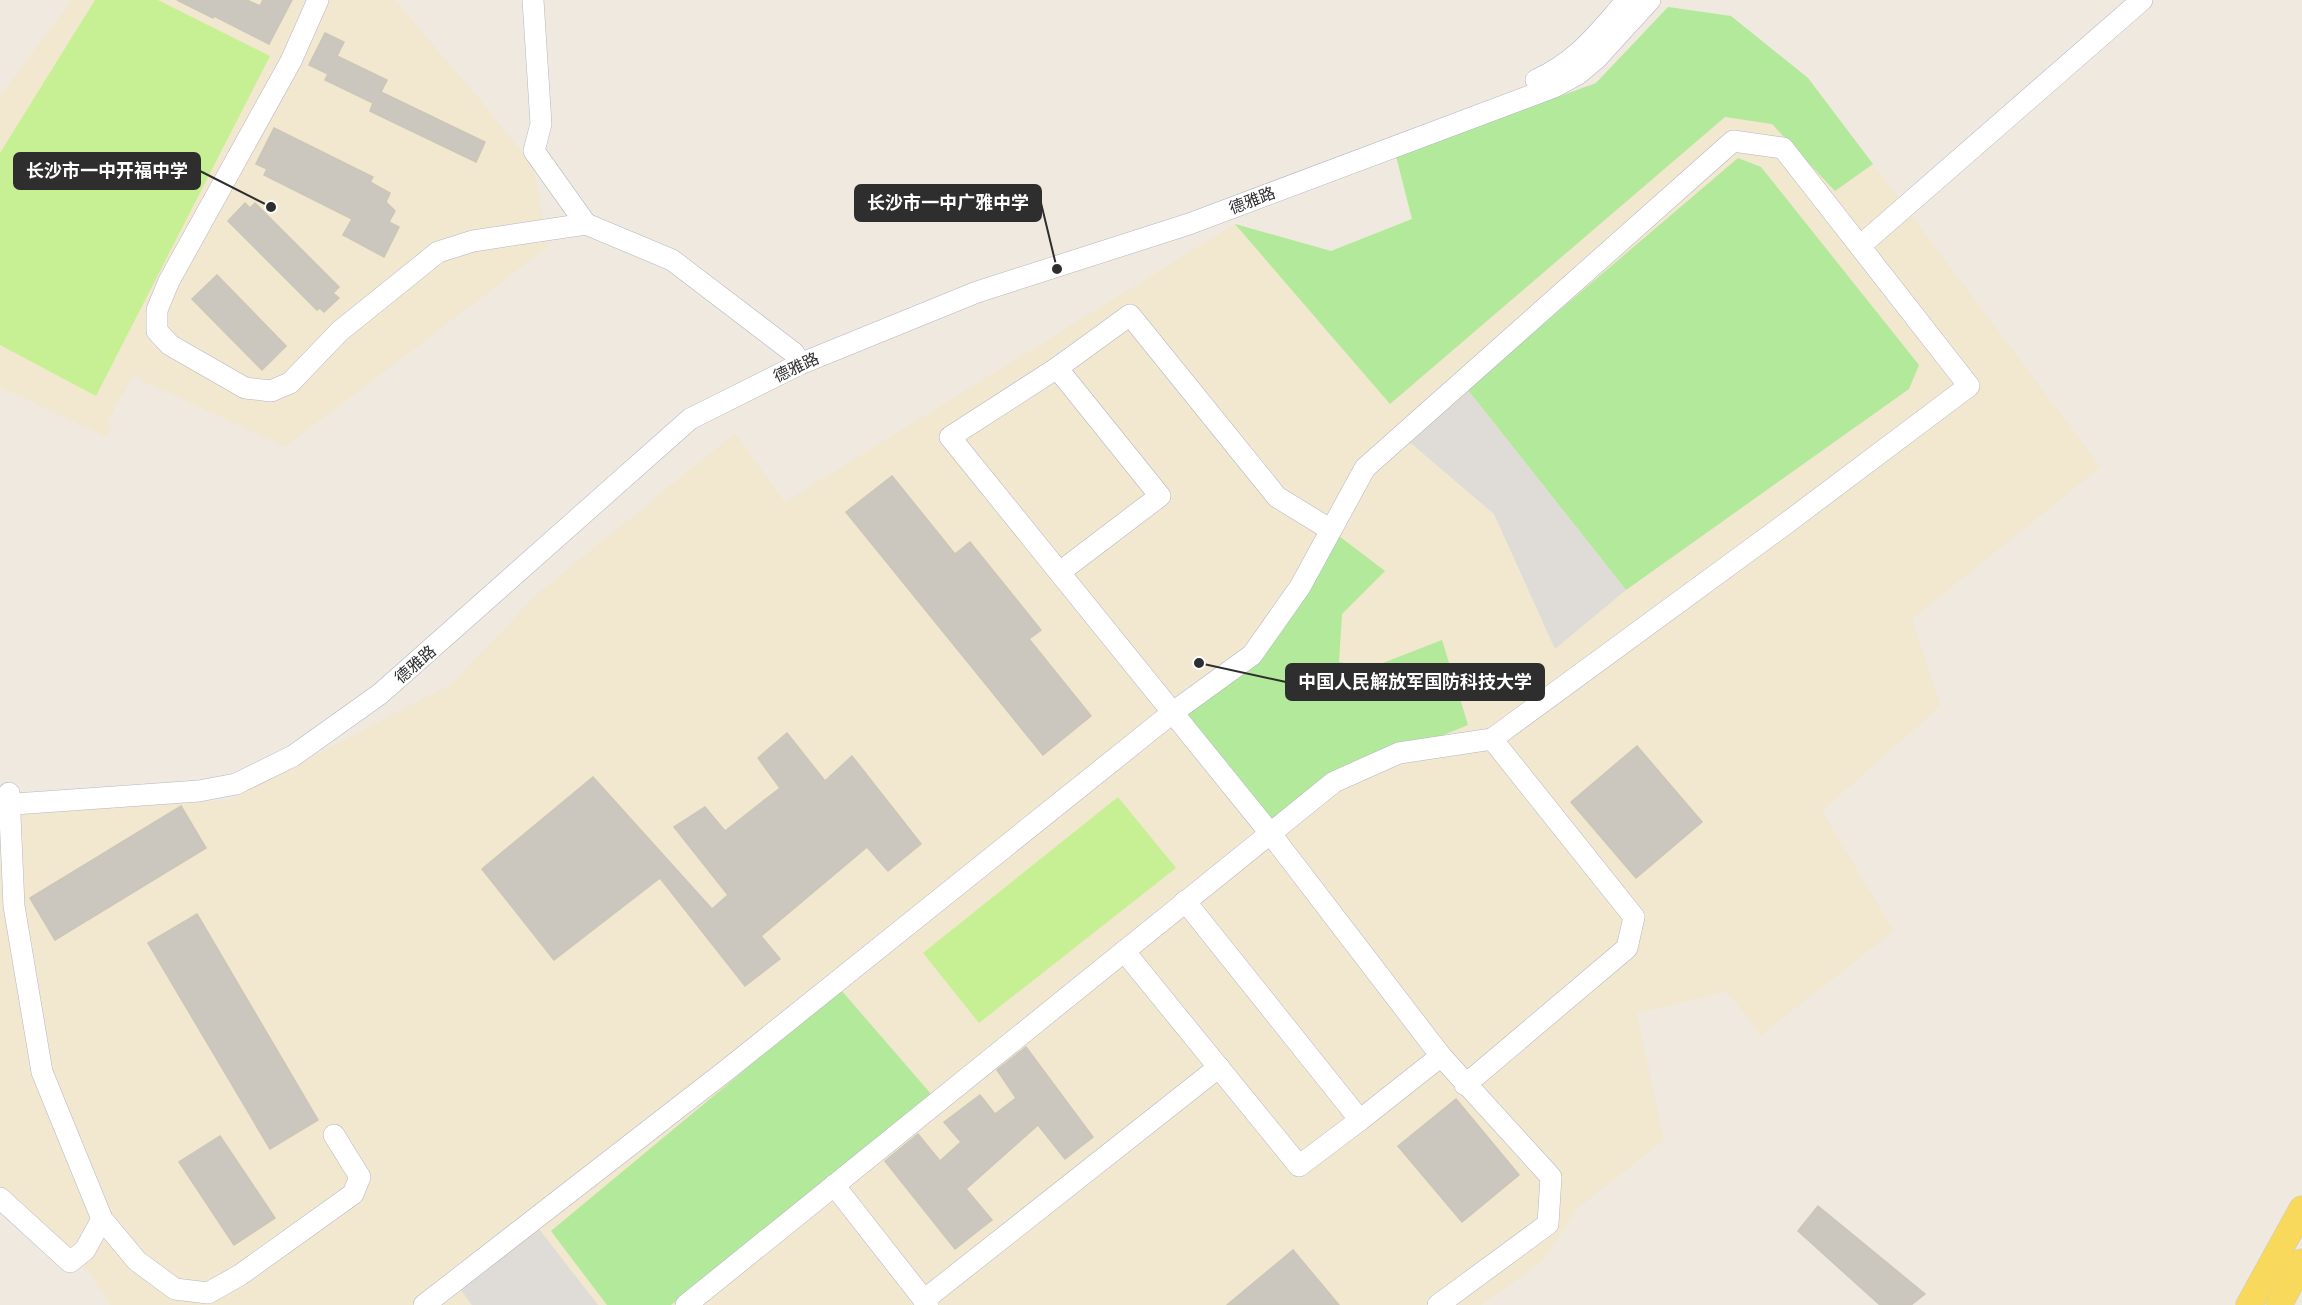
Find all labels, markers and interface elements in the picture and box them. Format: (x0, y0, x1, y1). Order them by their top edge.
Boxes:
callout: 长沙市一中开福中学 (14, 153, 200, 189)
text: 长沙市一中开福中学 (26, 160, 188, 180)
street label: 德雅路 (1226, 183, 1278, 217)
callout: 长沙市一中广雅中学 (855, 185, 1041, 221)
text: 长沙市一中广雅中学 (867, 192, 1029, 212)
street label: 德雅路 (770, 349, 822, 385)
street label: 德雅路 (391, 641, 439, 687)
callout: 中国人民解放军国防科技大学 (1286, 664, 1544, 700)
text: 中国人民解放军国防科技大学 (1298, 671, 1532, 691)

